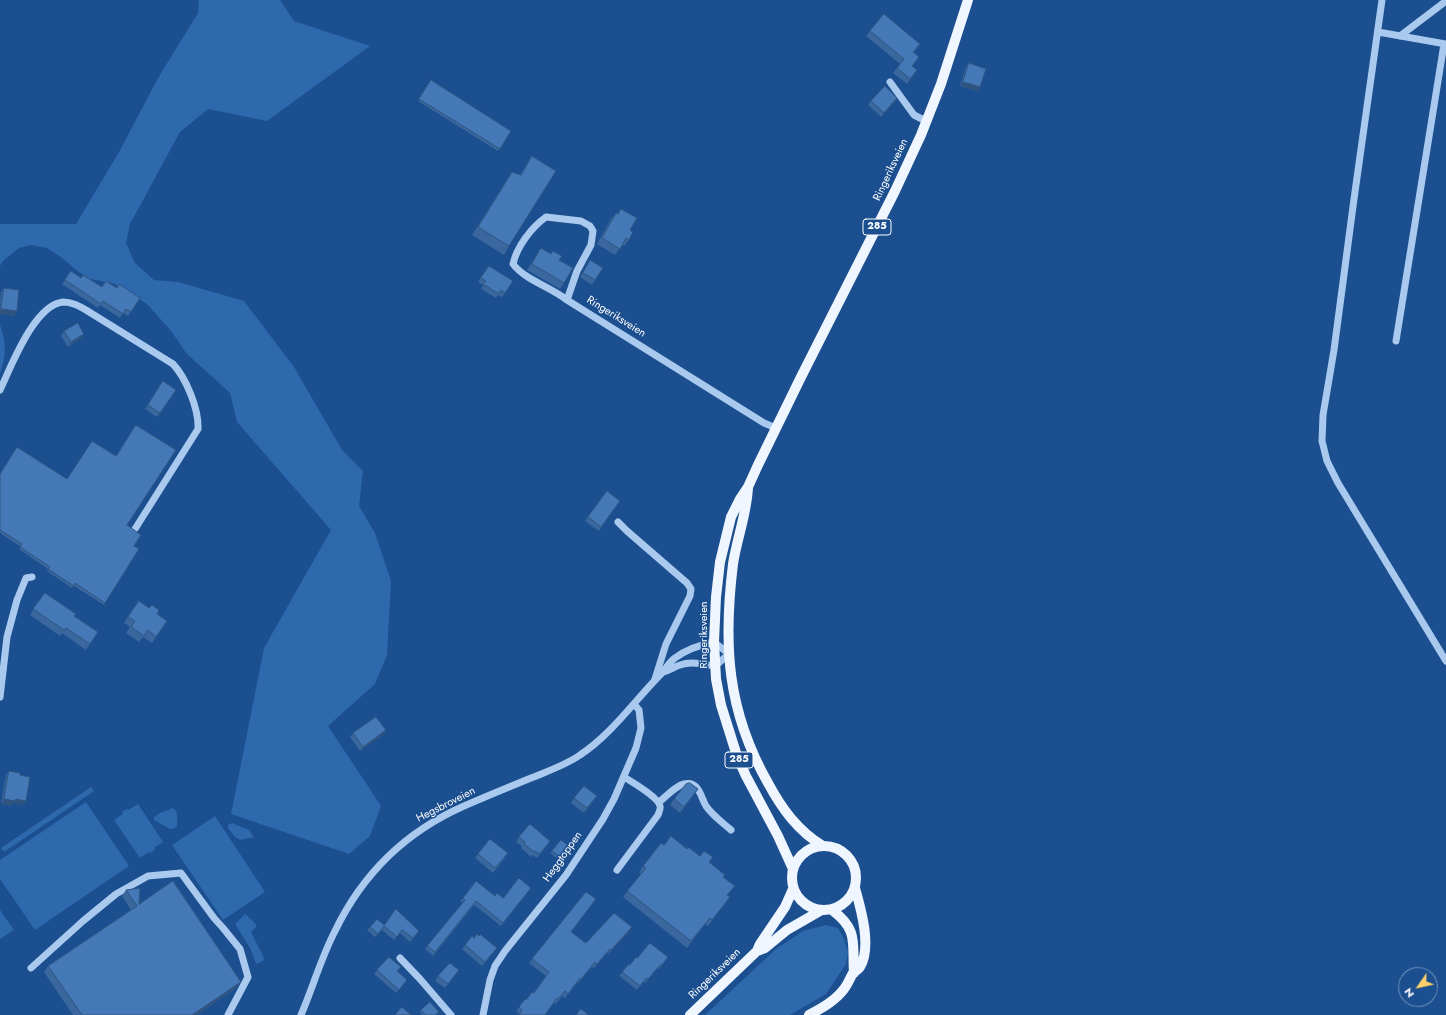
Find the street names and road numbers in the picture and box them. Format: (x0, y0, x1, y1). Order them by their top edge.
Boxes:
street label: Ringeriksveien (871, 137, 911, 203)
road number: 285 (863, 219, 891, 235)
street label: Ringeriksveien (584, 294, 648, 340)
street label: Ringeriksveien (697, 601, 711, 669)
road number: 285 (725, 752, 753, 768)
street label: Hegsbroveien (414, 784, 478, 826)
street label: Heggtoppen (541, 829, 585, 885)
street label: Ringeriksveien (686, 946, 744, 1002)

